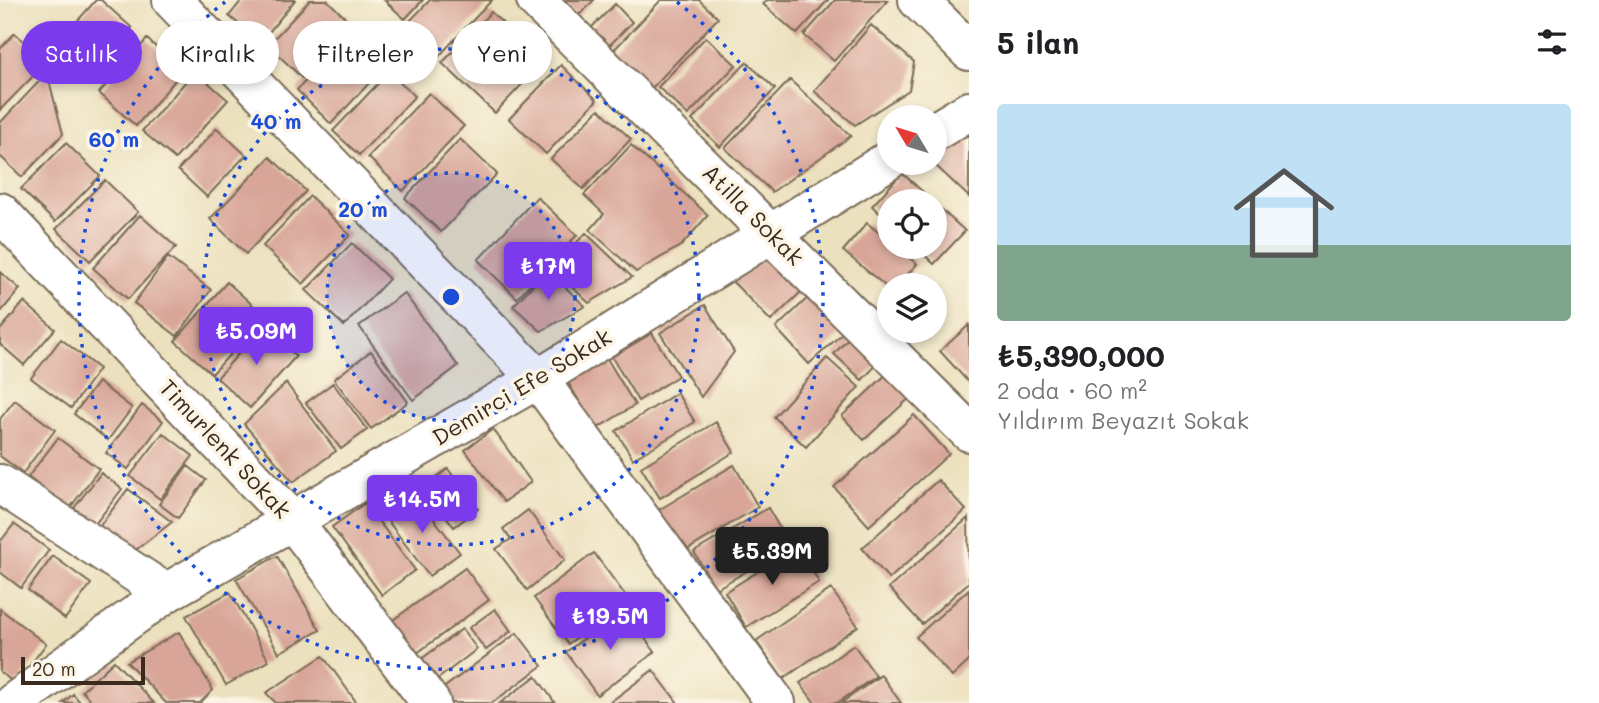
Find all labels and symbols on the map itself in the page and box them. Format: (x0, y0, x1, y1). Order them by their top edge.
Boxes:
north arrow (877, 105, 947, 175)
text: 40 m (250, 107, 302, 134)
text: 60 m (89, 125, 139, 152)
street label: Atilla Sokak (697, 157, 811, 271)
text: 20 m (338, 195, 388, 222)
pin: ₺17M (507, 243, 589, 302)
centre of rings (439, 285, 463, 309)
pin: ₺5.09M (199, 308, 313, 367)
street label: Demirci Efe Sokak (426, 321, 617, 452)
street label: Timurlenk Sokak (153, 372, 298, 524)
pin: ₺14.5M (365, 476, 479, 535)
pin: ₺5.39M (715, 528, 829, 587)
pin: ₺19.5M (553, 592, 667, 652)
scale bar (21, 654, 145, 686)

